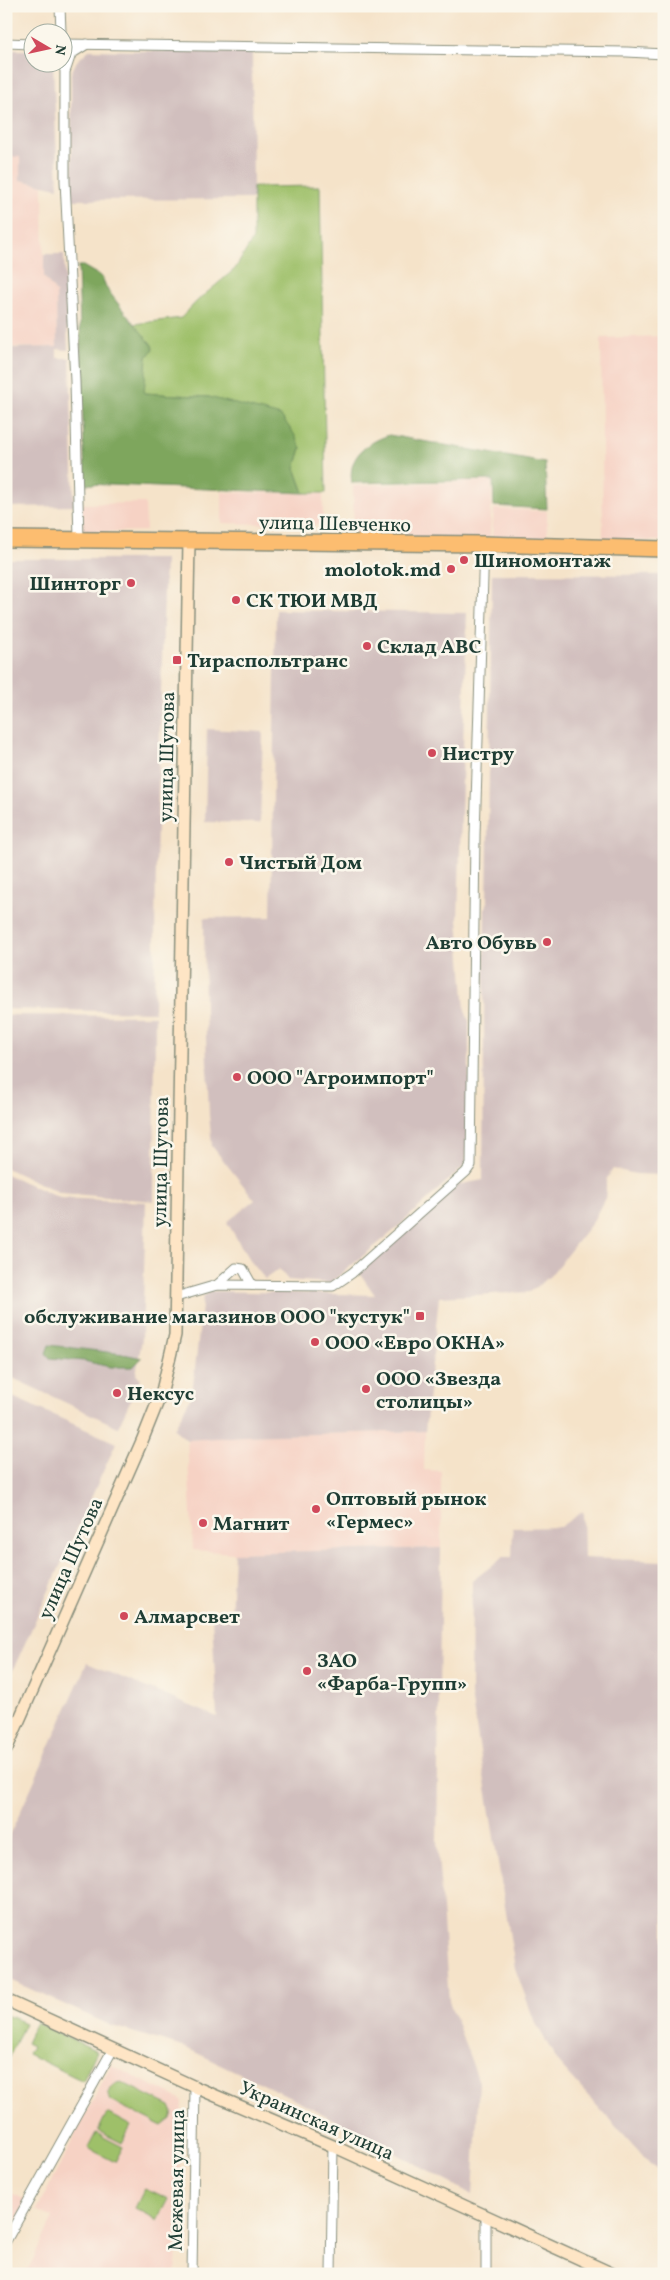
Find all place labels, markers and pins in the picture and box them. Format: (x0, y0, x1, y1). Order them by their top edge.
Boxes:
place label: Шиномонтаж (474, 548, 611, 576)
marker: Шиномонтаж (458, 554, 470, 566)
place label: molotok.md (325, 557, 441, 585)
marker: molotok.md (445, 563, 457, 575)
place label: Шинторг (30, 571, 121, 599)
marker: Шинторг (125, 577, 137, 589)
place label: СК ТЮИ МВД (246, 588, 378, 616)
marker: СК ТЮИ МВД (230, 594, 242, 606)
place label: Склад АВС (377, 634, 481, 662)
marker: Склад АВС (361, 640, 373, 652)
place label: Тираспольтранс (187, 648, 348, 676)
marker: Тираспольтранс (171, 654, 183, 666)
place label: Нистру (442, 741, 514, 769)
marker: Нистру (426, 747, 438, 759)
place label: Чистый Дом (239, 850, 362, 878)
marker: Чистый Дом (223, 856, 235, 868)
place label: Авто Обувь (425, 930, 537, 958)
marker: Авто Обувь (541, 936, 553, 948)
place label: ООО "Агроимпорт" (247, 1065, 434, 1093)
marker: ООО "Агроимпорт" (231, 1071, 243, 1083)
place label: обслуживание магазинов ООО "кустук" (24, 1304, 410, 1332)
marker: обслуживание магазинов ООО "кустук" (414, 1310, 426, 1322)
place label: ООО «Евро ОКНА» (325, 1330, 505, 1358)
marker: ООО «Евро ОКНА» (309, 1336, 321, 1348)
place label: ООО «Звезда столицы» (376, 1366, 501, 1417)
place label: Нексус (127, 1381, 194, 1409)
marker: ООО «Звезда столицы» (360, 1383, 372, 1395)
marker: Нексус (111, 1387, 123, 1399)
place label: Оптовый рынок «Гермес» (326, 1486, 487, 1537)
marker: Оптовый рынок «Гермес» (310, 1503, 322, 1515)
place label: Магнит (213, 1511, 290, 1539)
marker: Магнит (197, 1517, 209, 1529)
place label: Алмарсвет (134, 1604, 240, 1632)
marker: Алмарсвет (118, 1610, 130, 1622)
place label: ЗАО «Фарба-Групп» (317, 1648, 467, 1699)
marker: ЗАО «Фарба-Групп» (301, 1665, 313, 1677)

